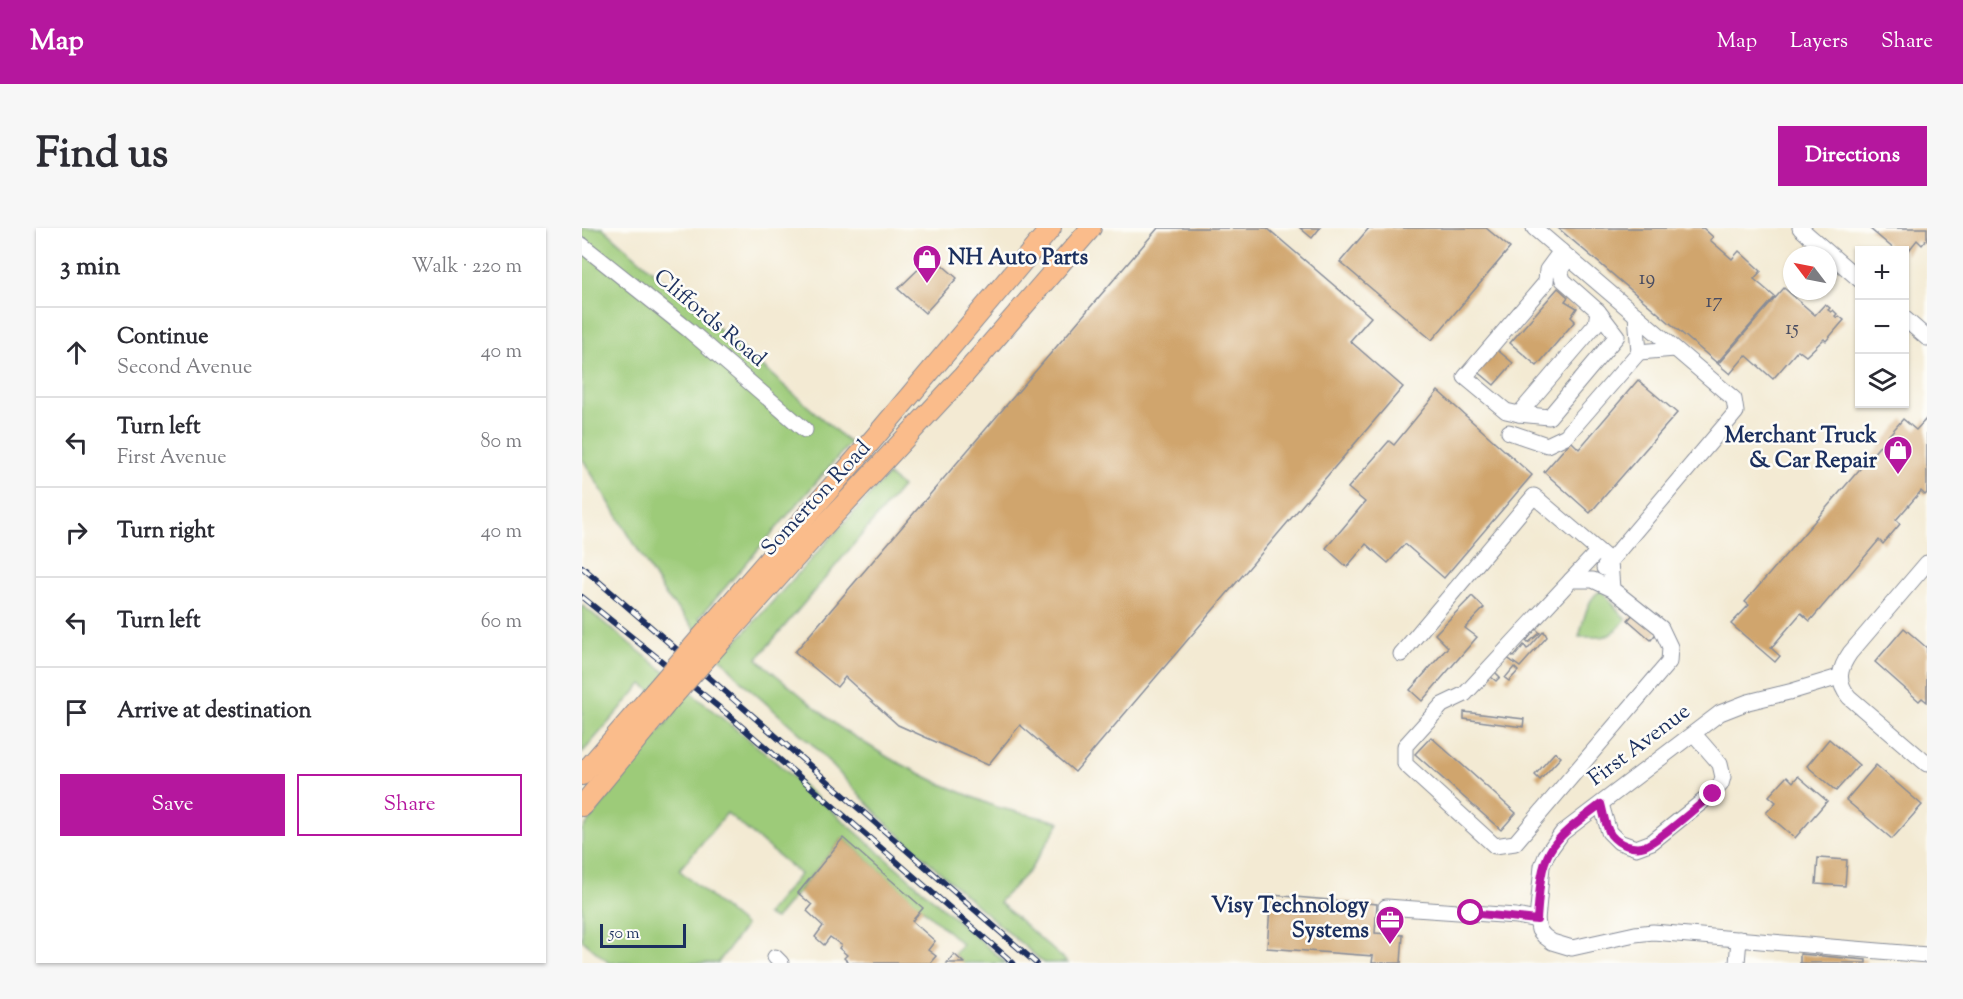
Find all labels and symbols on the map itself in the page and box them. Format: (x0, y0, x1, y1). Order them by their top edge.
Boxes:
shop icon: NH Auto Parts (911, 243, 943, 285)
place label: NH Auto Parts (948, 243, 1088, 275)
north arrow (1783, 246, 1837, 300)
street label: Cliffords Road (646, 262, 772, 376)
house number: 19 (1639, 265, 1655, 294)
house number: 17 (1706, 288, 1722, 317)
house number: 15 (1785, 315, 1799, 344)
place label: Merchant Truck & Car Repair (1724, 421, 1878, 478)
street label: Somerton Road (755, 434, 879, 564)
shop icon: Merchant Truck & Car Repair (1882, 434, 1914, 476)
street label: First Avenue (1582, 697, 1698, 795)
route end (1699, 780, 1725, 806)
place label: Visy Technology Systems (1211, 891, 1369, 948)
route start (1457, 899, 1483, 925)
office icon: Visy Technology Systems (1374, 904, 1406, 946)
scale bar (600, 921, 686, 948)

